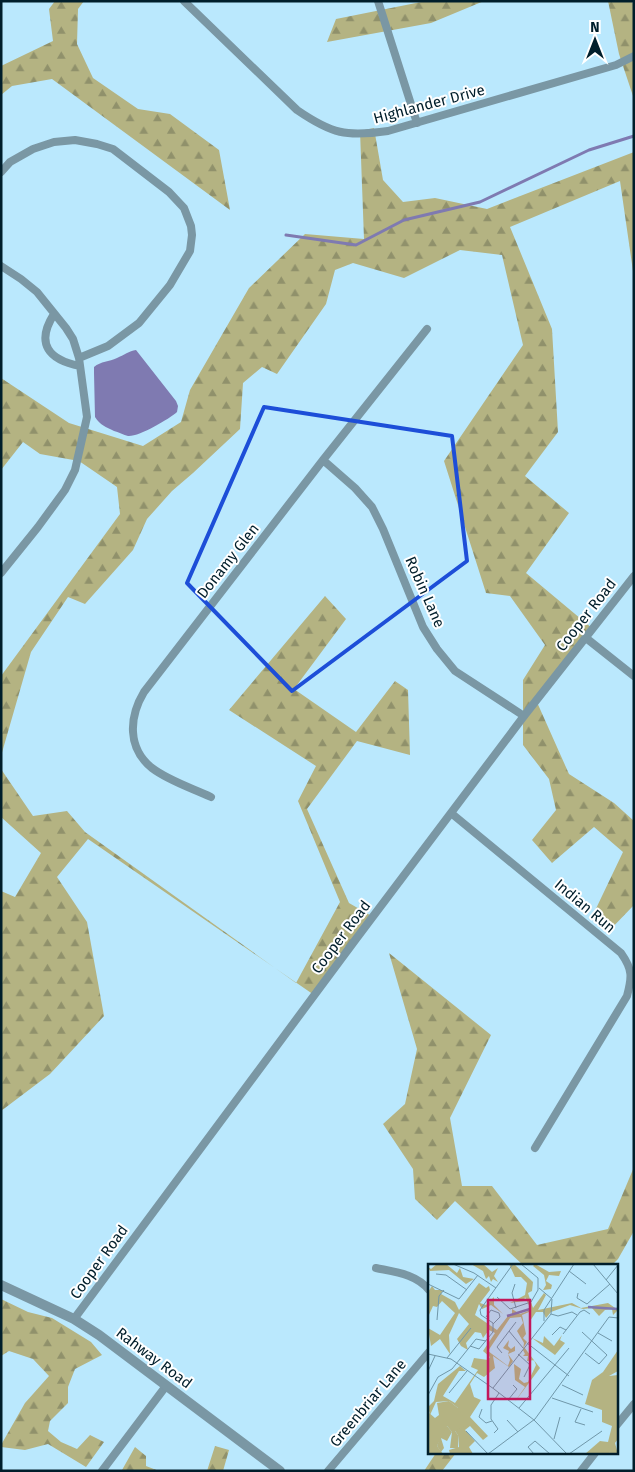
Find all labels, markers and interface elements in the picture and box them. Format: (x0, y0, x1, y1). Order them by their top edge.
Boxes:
north arrow (570, 15, 620, 65)
text: N (590, 19, 600, 36)
street label: Highlander Drive (371, 81, 487, 127)
street label: Donamy Glen (193, 520, 263, 602)
street label: Robin Lane (401, 554, 449, 630)
street label: Cooper Road (552, 575, 620, 655)
street label: Indian Run (551, 875, 619, 937)
street label: Cooper Road (308, 897, 374, 977)
street label: Cooper Road (66, 1221, 132, 1303)
inset map (428, 1264, 618, 1454)
street label: Rahway Road (113, 1324, 195, 1392)
street label: Greenbriar Lane (326, 1355, 410, 1451)

